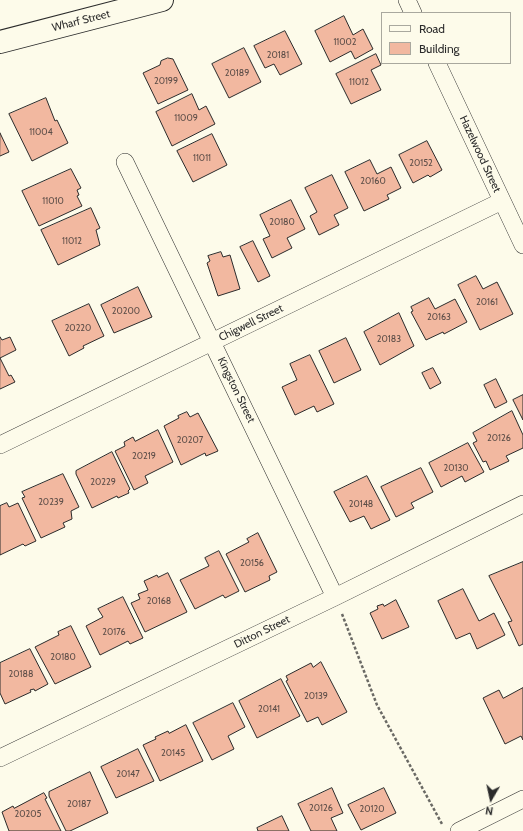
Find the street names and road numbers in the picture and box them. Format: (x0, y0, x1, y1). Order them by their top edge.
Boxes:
street label: Wharf Street (51, 7, 111, 35)
street label: Hazelwood Street (456, 114, 504, 194)
street label: Chigwell Street (217, 302, 285, 344)
street label: Kingston Street (214, 355, 258, 425)
street label: Ditton Street (232, 613, 292, 651)

